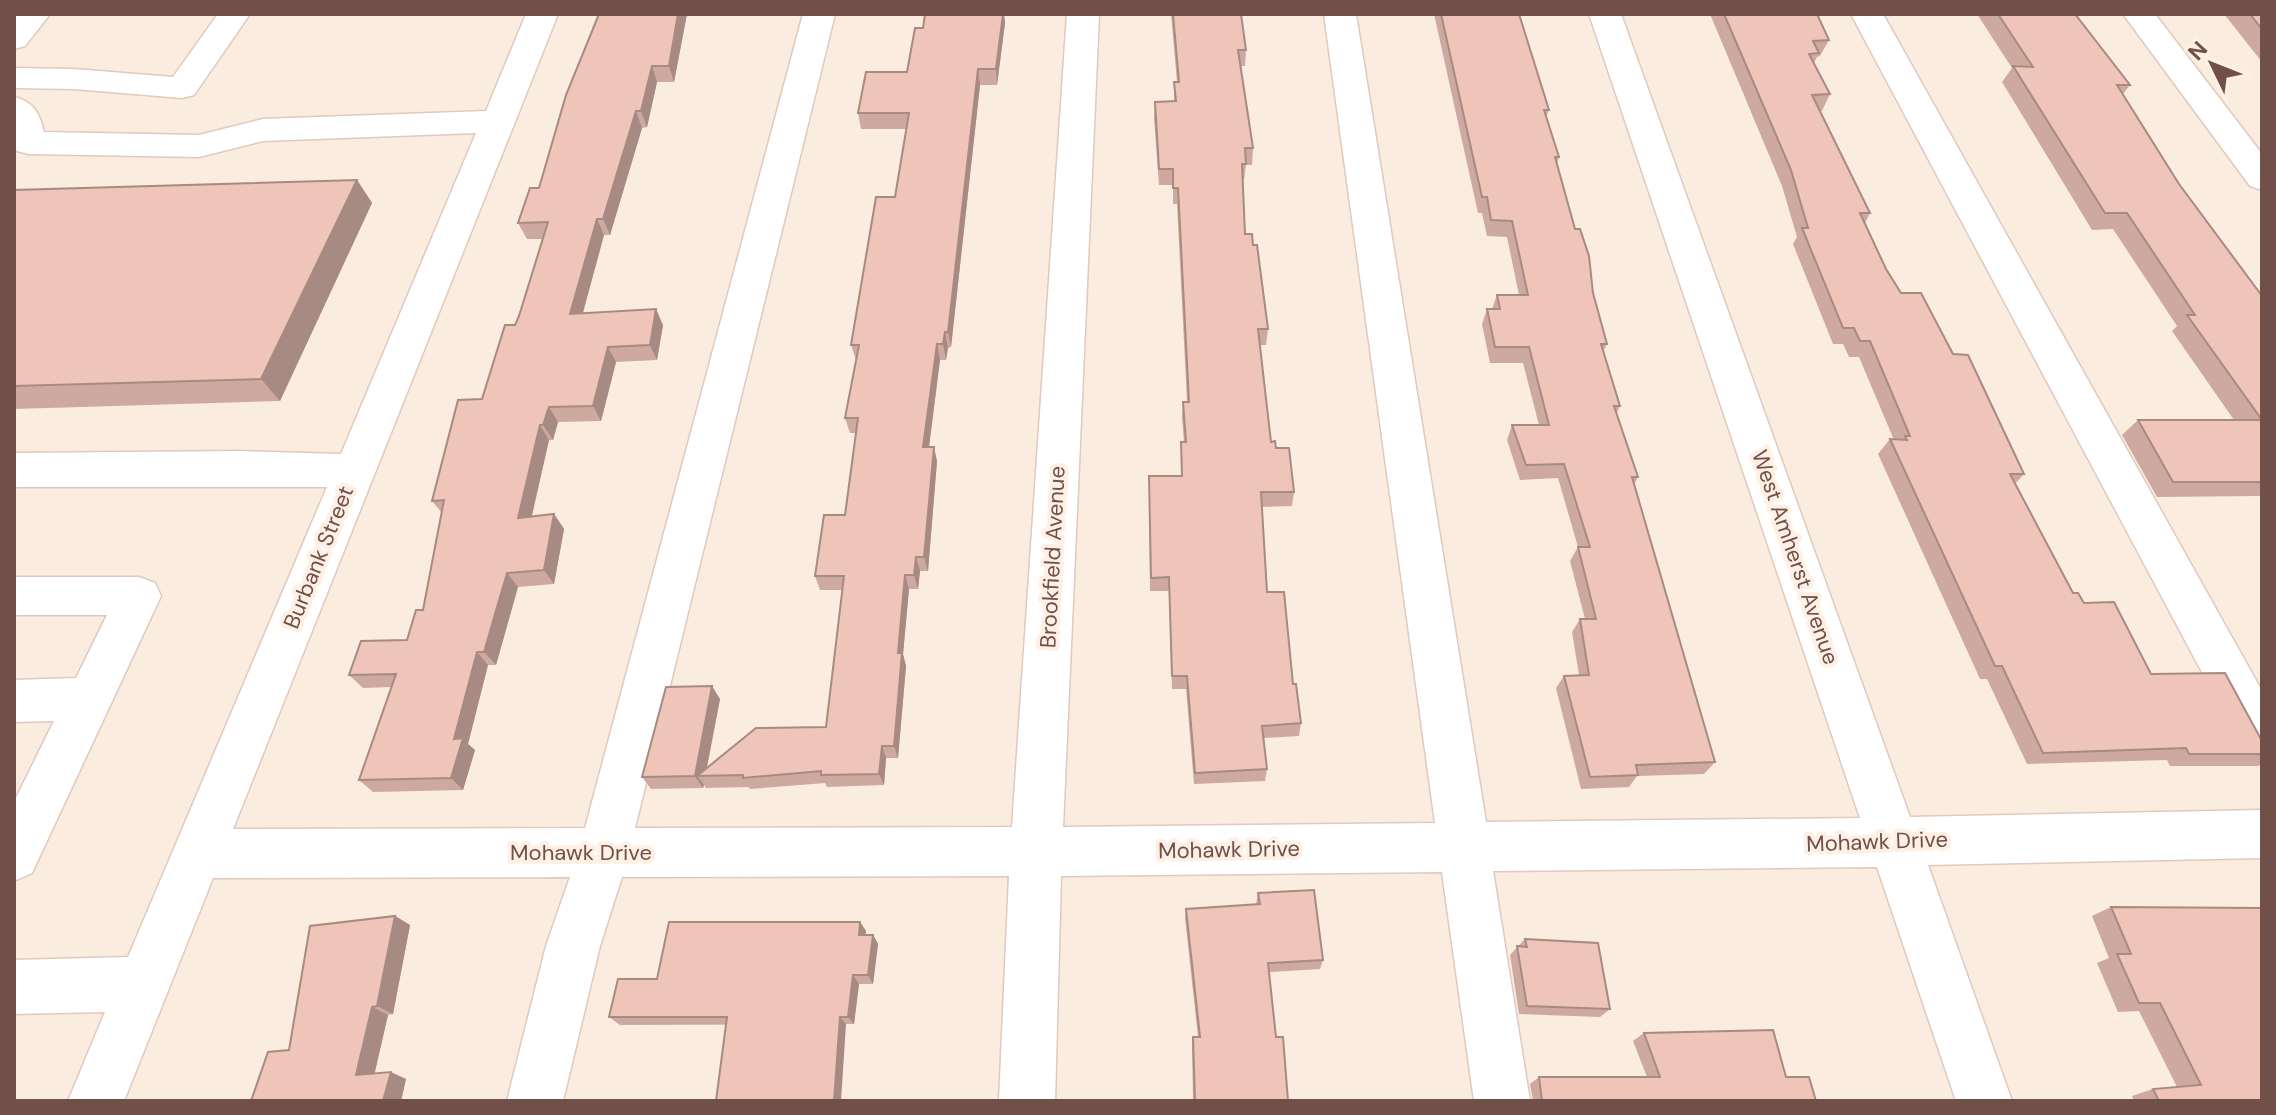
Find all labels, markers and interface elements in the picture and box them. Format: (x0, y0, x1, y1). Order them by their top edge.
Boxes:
north arrow (2172, 24, 2252, 104)
text: N (2182, 35, 2214, 66)
street label: West Amherst Avenue (1745, 446, 1846, 668)
street label: Brookfield Avenue (1033, 465, 1072, 649)
street label: Burbank Street (277, 481, 360, 633)
street label: Mohawk Drive (1806, 825, 1948, 858)
street label: Mohawk Drive (1158, 834, 1300, 865)
street label: Mohawk Drive (510, 838, 652, 867)

